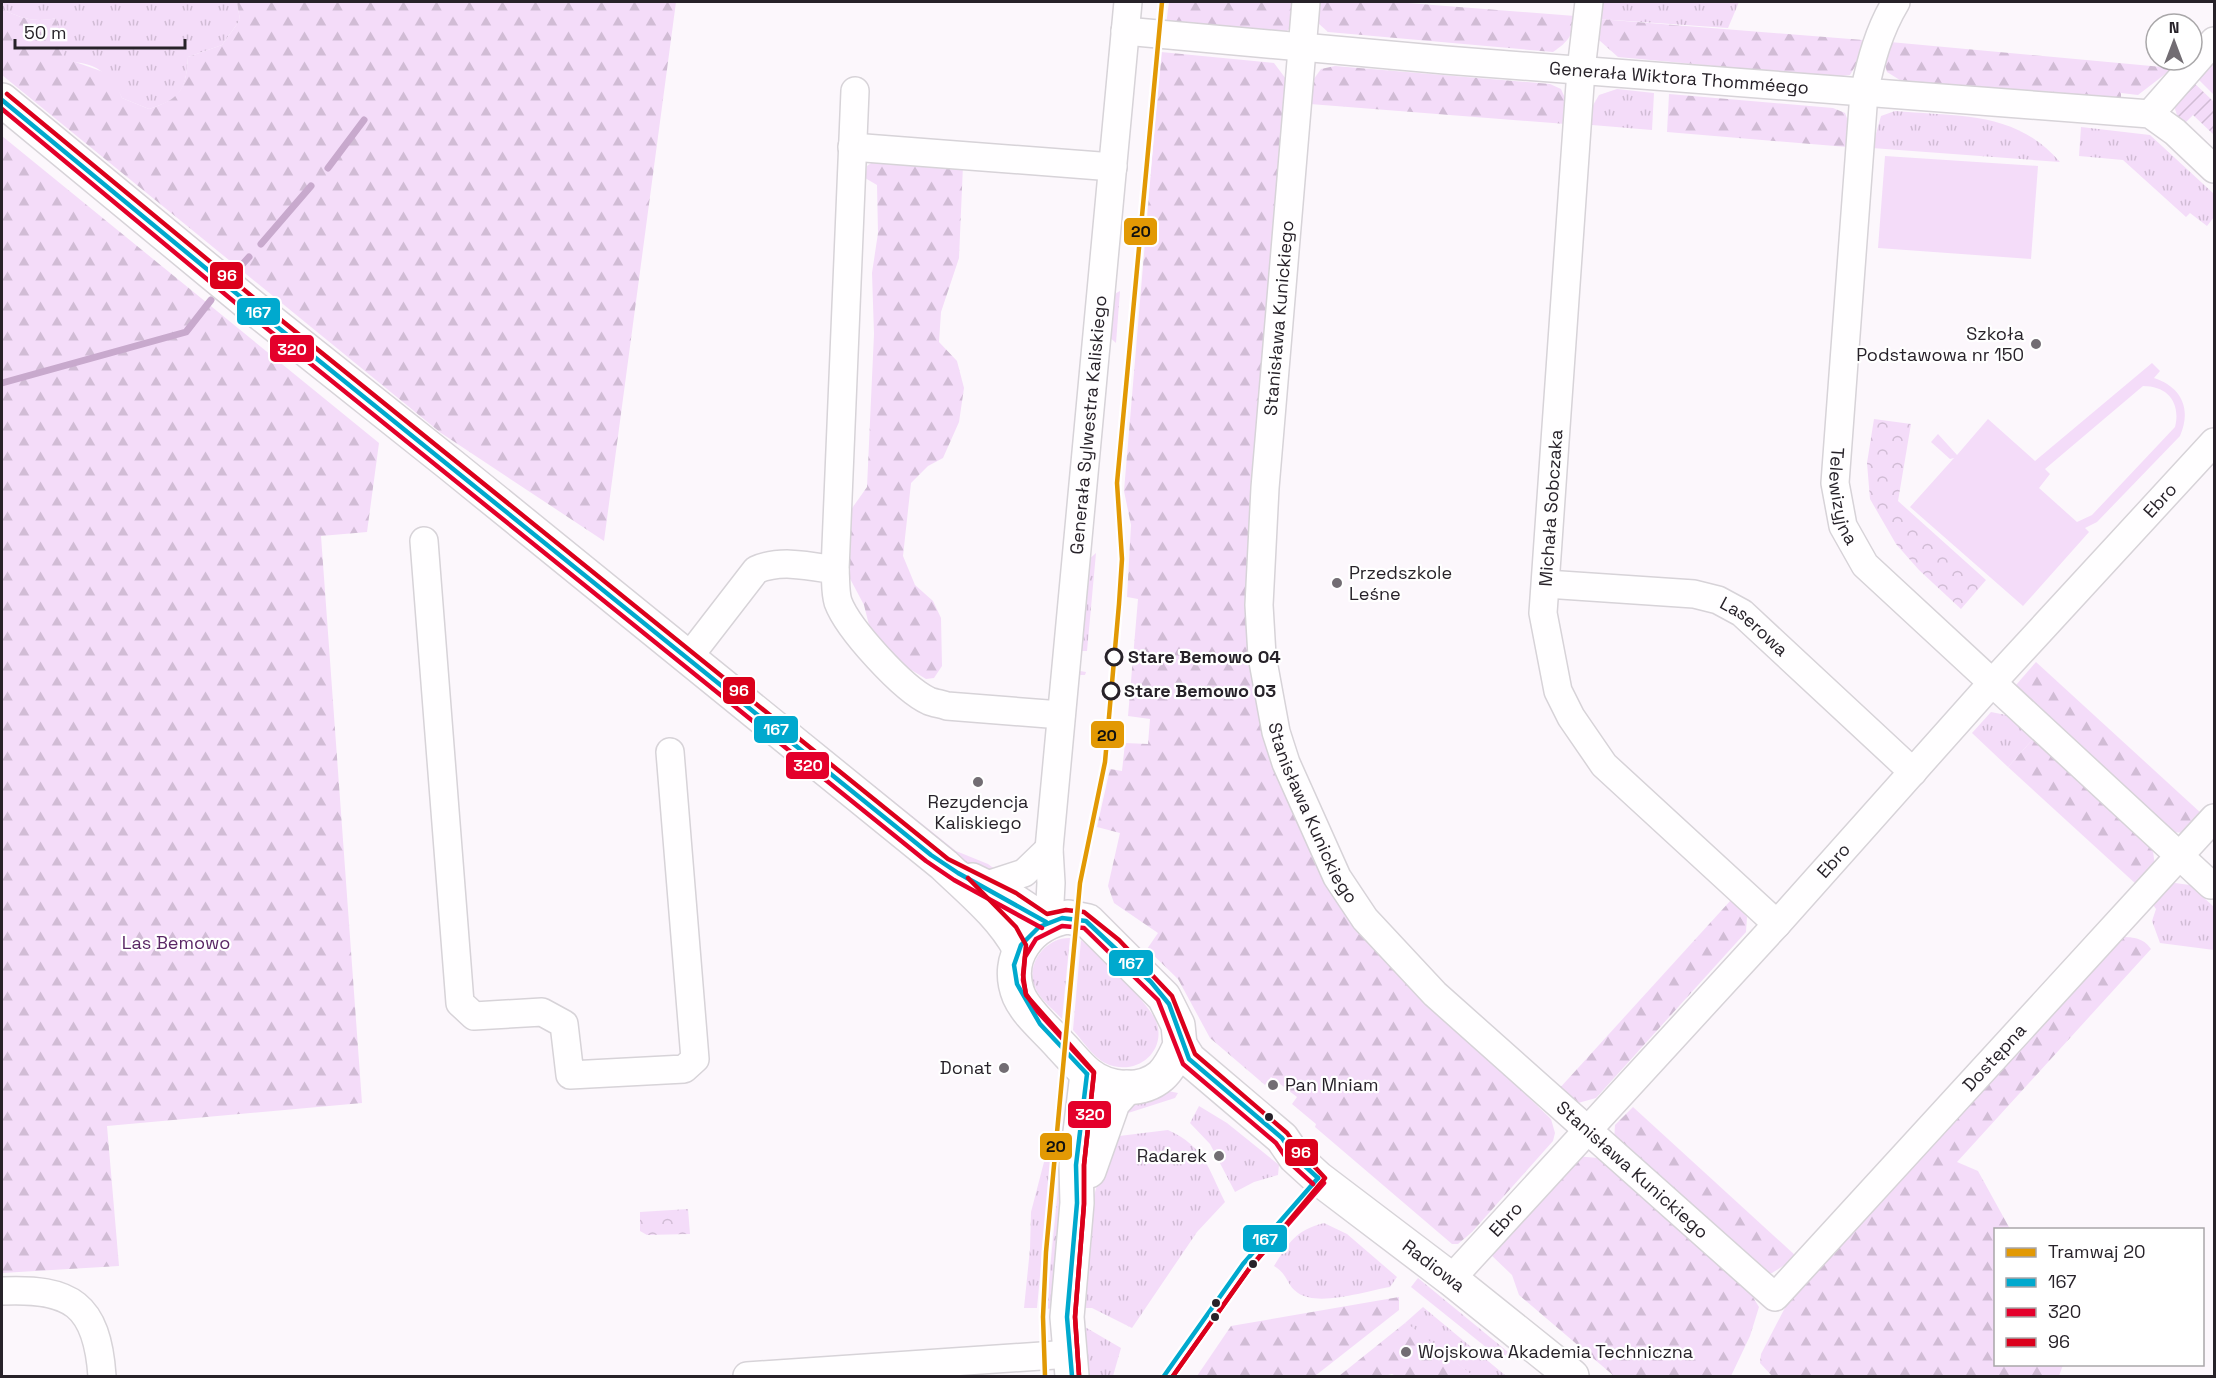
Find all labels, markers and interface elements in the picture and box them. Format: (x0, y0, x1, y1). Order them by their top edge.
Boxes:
scale bar (15, 12, 184, 50)
north arrow (2144, 12, 2204, 72)
text: N (2169, 17, 2179, 38)
text: 50 m (24, 21, 66, 44)
street label: Generała Wiktora Thomméego (1548, 56, 1810, 99)
line badge: 20 (1123, 217, 1158, 246)
street label: Stanisława Kunickiego (1259, 219, 1299, 417)
text: 20 (1131, 221, 1151, 242)
line badge: 96 (209, 261, 244, 290)
text: 96 (217, 265, 237, 286)
street label: Generała Sylwestra Kaliskiego (1065, 294, 1112, 556)
line badge: 167 (236, 297, 281, 326)
text: 167 (245, 302, 271, 323)
place label: Szkoła Podstawowa nr 150 (1856, 322, 2024, 366)
line badge: 320 (269, 334, 315, 363)
marker: Szkoła Podstawowa nr 150 (2029, 337, 2043, 351)
text: 320 (277, 339, 307, 360)
street label: Michała Sobczaka (1534, 429, 1567, 587)
street label: Telewizyjna (1824, 447, 1863, 549)
street label: Ebro (2138, 478, 2181, 522)
place label: Przedszkole Leśne (1349, 561, 1452, 605)
marker: Przedszkole Leśne (1330, 576, 1344, 590)
street label: Laserowa (1716, 591, 1793, 661)
place label: Stare Bemowo 04 (1128, 645, 1281, 668)
marker: Stare Bemowo 04 (1105, 648, 1123, 666)
line badge: 96 (722, 676, 756, 705)
place label: Stare Bemowo 03 (1124, 679, 1276, 702)
text: 96 (729, 680, 749, 701)
marker: Stare Bemowo 03 (1102, 682, 1120, 700)
line badge: 167 (753, 715, 799, 744)
text: 167 (763, 719, 789, 740)
line badge: 20 (1090, 720, 1125, 749)
street label: Stanisława Kunickiego (1263, 721, 1363, 908)
text: 20 (1097, 725, 1117, 746)
line badge: 320 (785, 751, 830, 780)
text: 320 (793, 755, 823, 776)
marker: Rezydencja Kaliskiego (971, 775, 985, 789)
place label: Rezydencja Kaliskiego (928, 790, 1028, 834)
street label: Ebro (1812, 838, 1855, 883)
park label: Las Bemowo (122, 931, 230, 954)
line badge: 167 (1108, 949, 1154, 977)
text: 167 (1118, 953, 1144, 974)
street label: Dostępna (1957, 1018, 2031, 1096)
place label: Donat (940, 1056, 992, 1079)
marker: Donat (997, 1061, 1011, 1075)
place label: Pan Mniam (1285, 1073, 1378, 1096)
marker: Pan Mniam (1266, 1078, 1280, 1092)
street label: Stanisława Kunickiego (1552, 1096, 1713, 1243)
line badge: 320 (1067, 1100, 1112, 1129)
text: 320 (1075, 1104, 1105, 1125)
unlabelled marker (1263, 1111, 1275, 1123)
line badge: 20 (1039, 1132, 1073, 1161)
text: 20 (1046, 1136, 1066, 1157)
line badge: 96 (1284, 1138, 1319, 1167)
text: 96 (1291, 1142, 1311, 1163)
place label: Radarek (1137, 1144, 1207, 1167)
marker: Radarek (1212, 1149, 1226, 1163)
street label: Ebro (1484, 1197, 1527, 1241)
line badge: 167 (1242, 1224, 1288, 1253)
legend (1994, 1228, 2204, 1366)
text: 167 (1252, 1229, 1278, 1250)
street label: Radiowa (1398, 1234, 1470, 1297)
text: Tramwaj 20 (2048, 1240, 2146, 1263)
unlabelled marker (1247, 1258, 1259, 1270)
text: 167 (2048, 1270, 2076, 1293)
unlabelled marker (1210, 1297, 1222, 1309)
text: 320 (2048, 1300, 2081, 1323)
unlabelled marker (1209, 1311, 1221, 1323)
text: 96 (2048, 1330, 2070, 1353)
place label: Wojskowa Akademia Techniczna (1418, 1340, 1693, 1363)
marker: Wojskowa Akademia Techniczna (1399, 1345, 1413, 1359)

